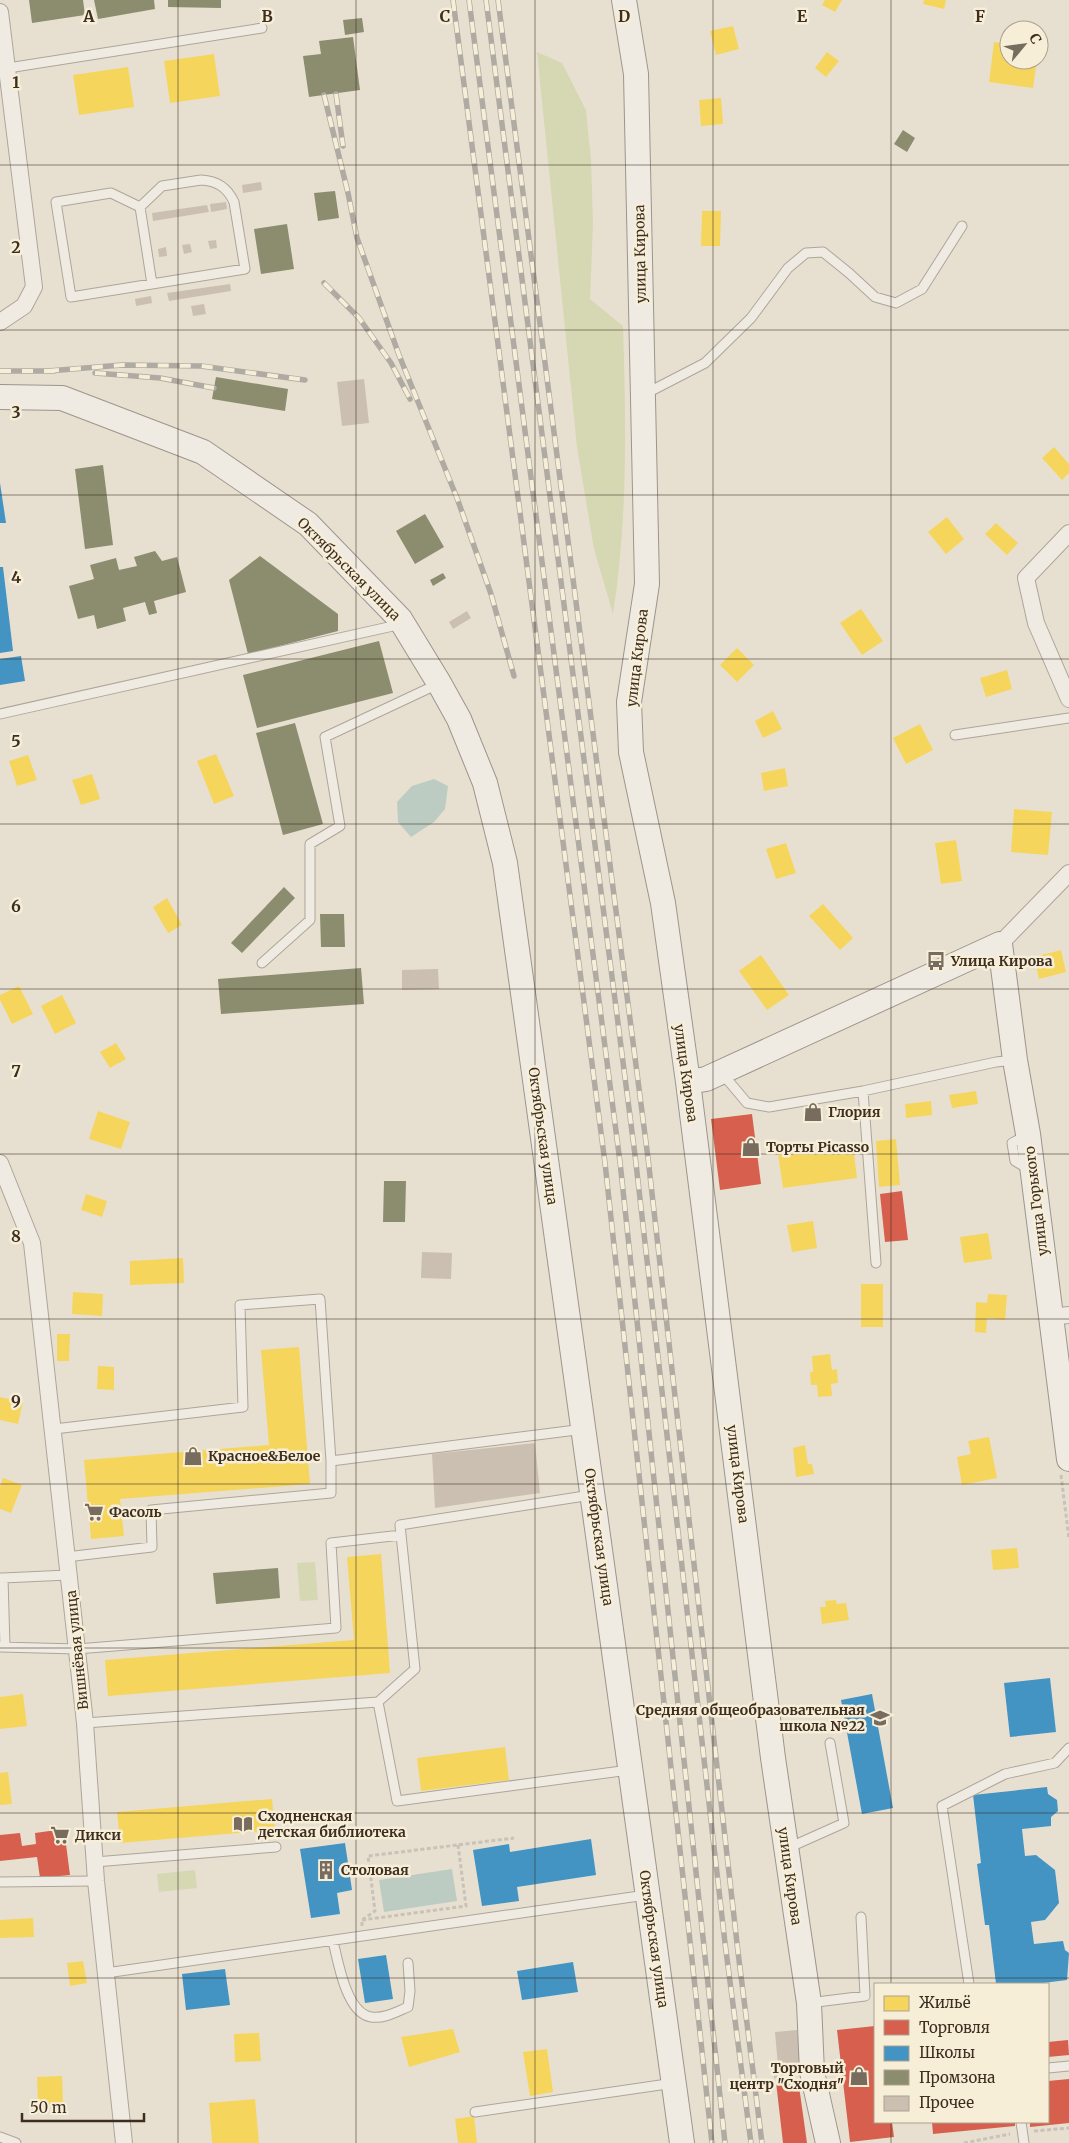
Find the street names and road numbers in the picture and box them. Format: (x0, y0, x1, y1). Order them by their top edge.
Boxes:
street label: улица Кирова (630, 204, 650, 304)
street label: Октябрьская улица (294, 514, 405, 625)
street label: улица Кирова (622, 607, 652, 708)
street label: улица Кирова (670, 1023, 702, 1124)
street label: Октябрьская улица (524, 1066, 562, 1206)
street label: улица Горького (1020, 1145, 1052, 1257)
street label: улица Кирова (723, 1424, 753, 1525)
street label: Октябрьская улица (580, 1467, 618, 1607)
street label: Вишнёвая улица (62, 1589, 92, 1711)
street label: улица Кирова (774, 1826, 806, 1927)
street label: Октябрьская улица (635, 1869, 673, 2009)

